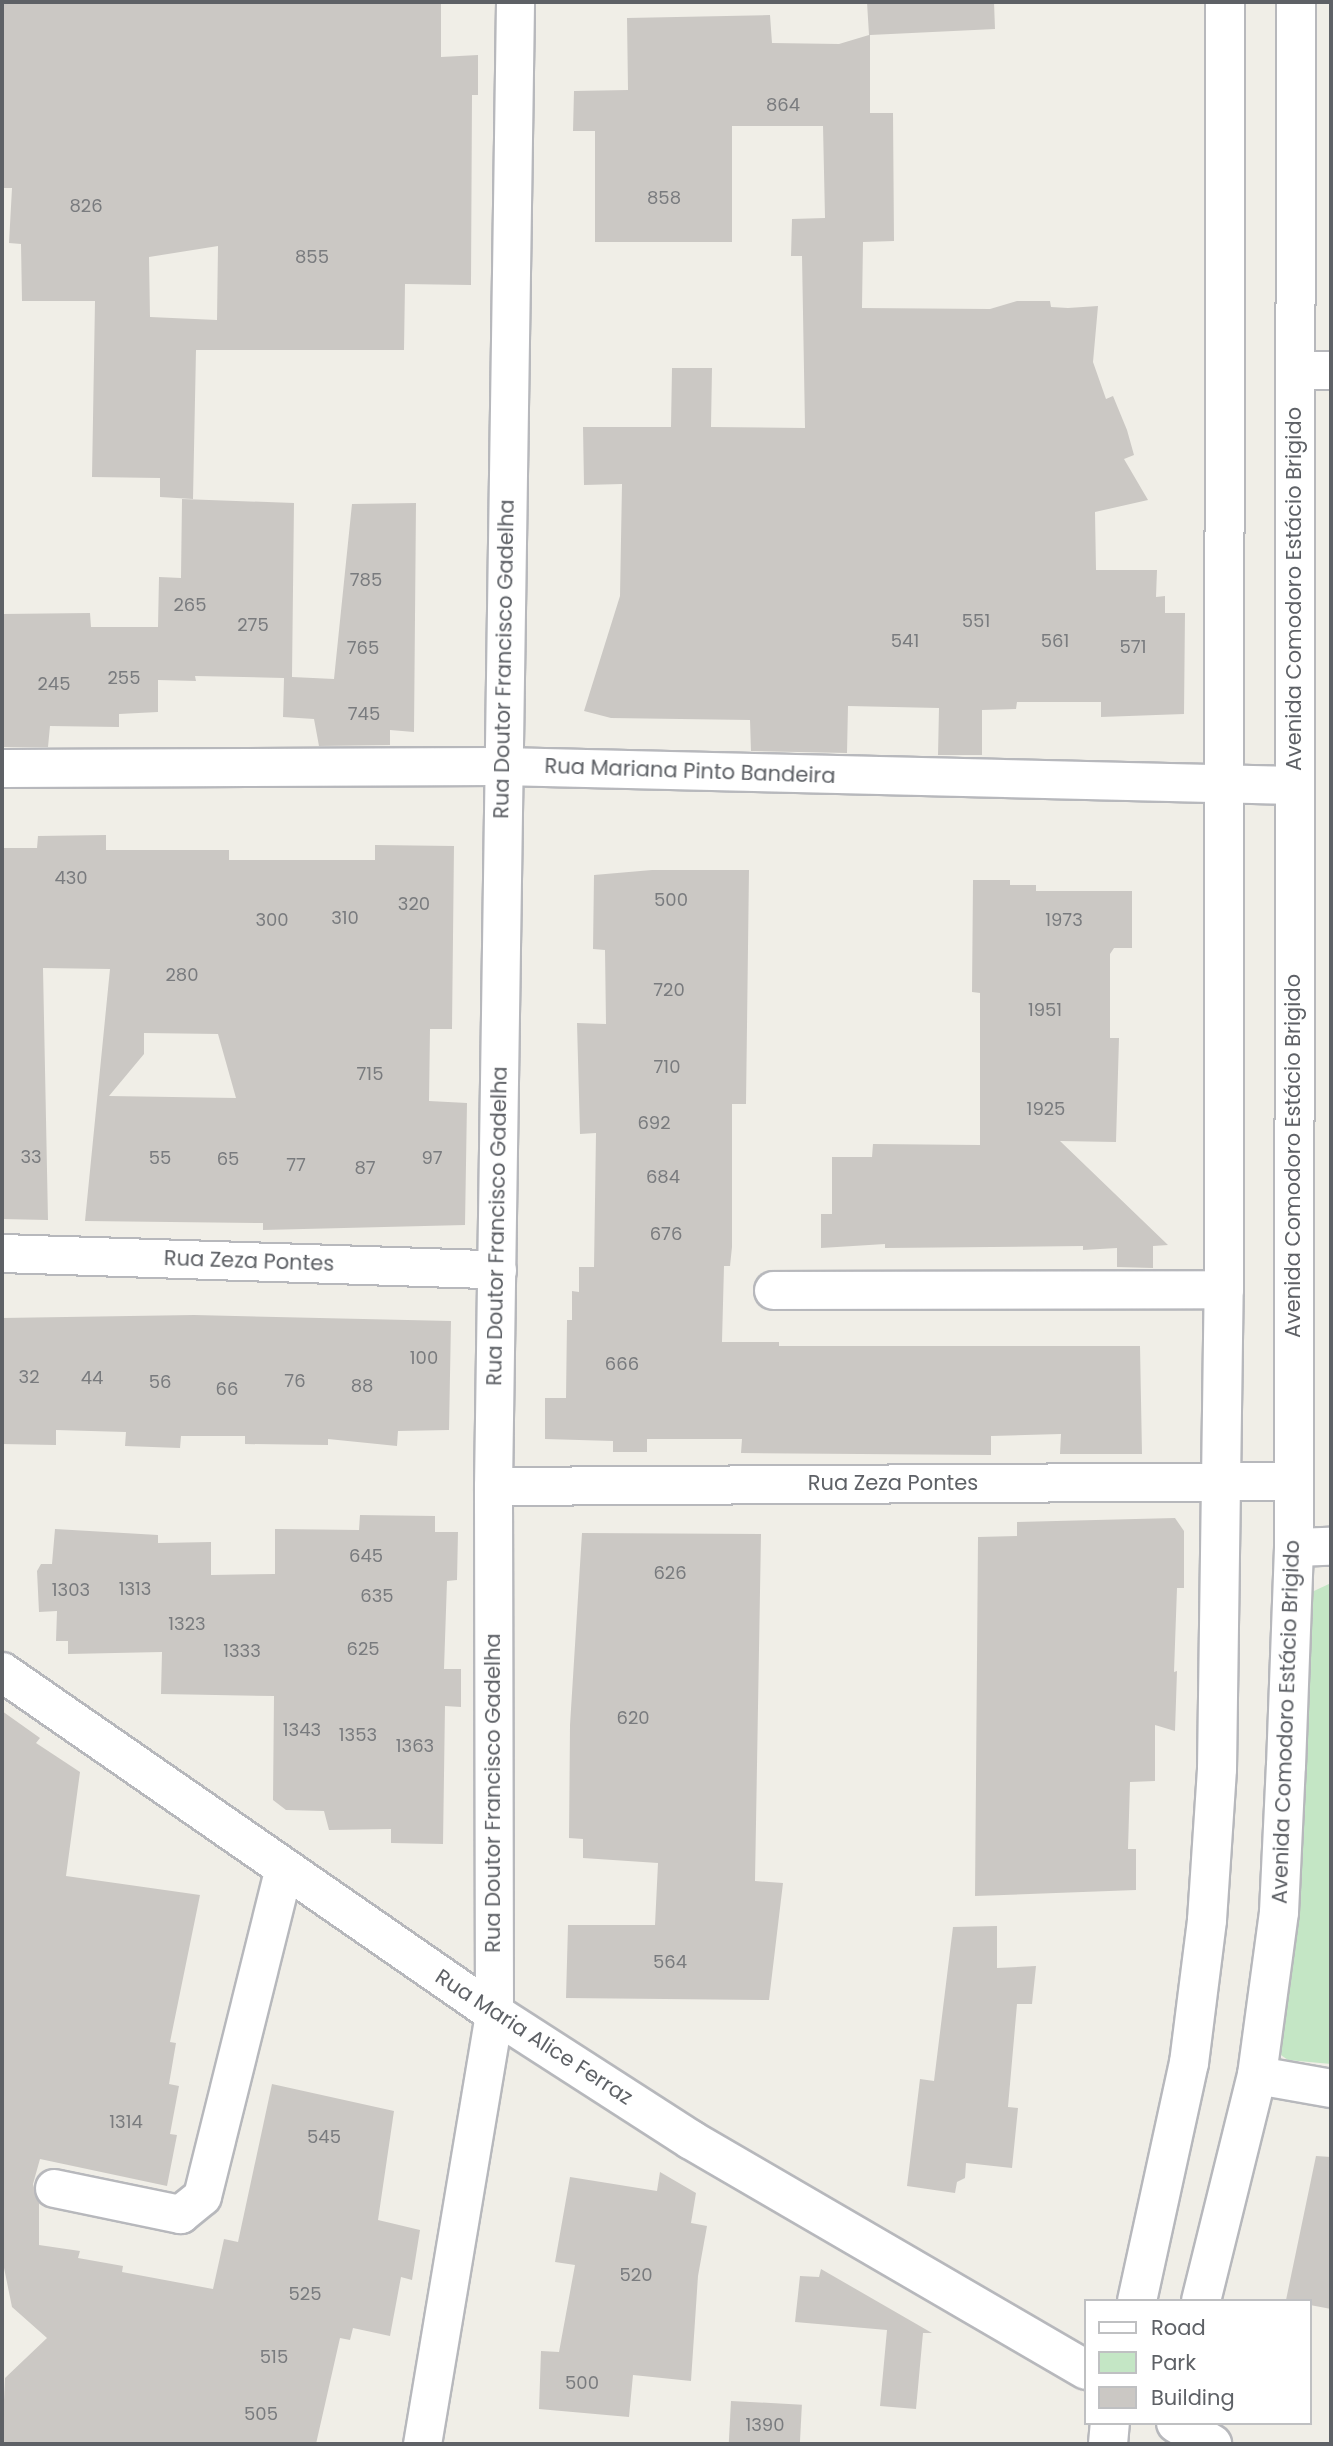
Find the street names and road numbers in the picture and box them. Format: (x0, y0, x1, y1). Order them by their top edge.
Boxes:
street label: Avenida Comodoro Estácio Brigido (1281, 407, 1307, 771)
street label: Rua Doutor Francisco Gadelha (489, 499, 519, 819)
street label: Rua Mariana Pinto Bandeira (544, 753, 836, 789)
street label: Avenida Comodoro Estácio Brigido (1280, 974, 1306, 1338)
street label: Rua Doutor Francisco Gadelha (482, 1066, 512, 1386)
street label: Rua Zeza Pontes (163, 1245, 335, 1277)
street label: Rua Zeza Pontes (808, 1470, 978, 1496)
street label: Avenida Comodoro Estácio Brigido (1267, 1540, 1305, 1904)
street label: Rua Doutor Francisco Gadelha (480, 1633, 506, 1953)
street label: Rua Maria Alice Ferraz (431, 1964, 637, 2110)

